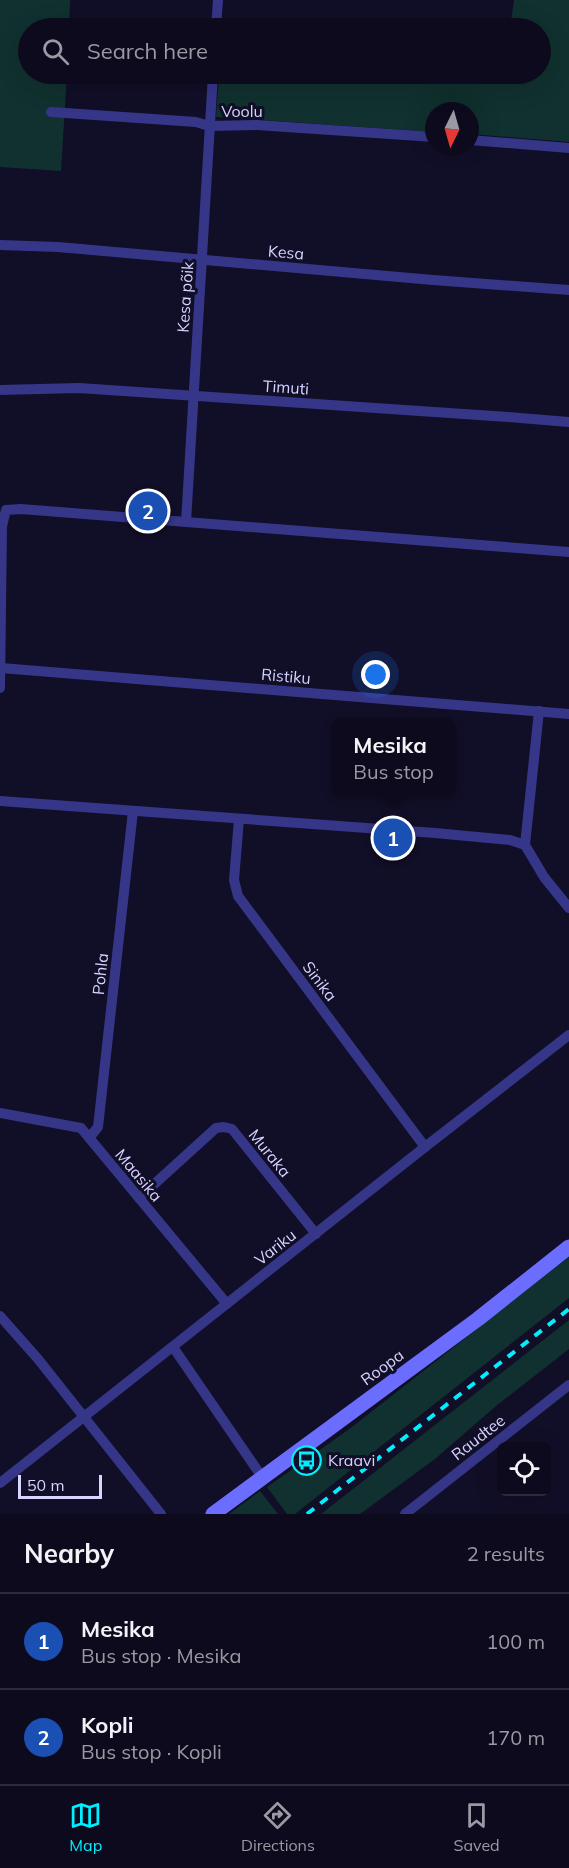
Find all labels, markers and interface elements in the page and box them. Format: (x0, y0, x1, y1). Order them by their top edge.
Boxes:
search box (18, 18, 551, 84)
icon: search (39, 35, 72, 68)
text: Search here (87, 37, 208, 65)
street label: Voolu (221, 101, 263, 121)
north arrow (425, 102, 479, 156)
street label: Kesa (267, 240, 305, 264)
street label: Kesa põik (173, 260, 198, 333)
street label: Timuti (262, 375, 310, 399)
pin: 2 (128, 488, 168, 534)
your location (361, 660, 390, 689)
street label: Ristiku (260, 664, 312, 688)
popup (332, 718, 455, 796)
text: Mesika (353, 731, 427, 759)
text: Bus stop (353, 759, 434, 784)
pin: 1 (374, 816, 412, 860)
street label: Pohla (88, 952, 112, 996)
street label: Sinika (299, 957, 341, 1005)
street label: Muraka (245, 1125, 295, 1181)
street label: Maasika (111, 1145, 167, 1205)
street label: Variku (250, 1225, 300, 1269)
street label: Roopa (357, 1345, 407, 1389)
street label: Raudtee (447, 1410, 509, 1464)
map controls (497, 1442, 551, 1496)
button: locate (497, 1442, 551, 1496)
bus stop icon: Kraavi (291, 1444, 323, 1476)
place label: Kraavi (328, 1450, 375, 1470)
scale bar (18, 1472, 102, 1500)
text: 50 m (27, 1475, 64, 1495)
text: Nearby (24, 1537, 114, 1570)
text: 2 results (467, 1541, 545, 1566)
text: Mesika (81, 1615, 155, 1643)
text: 1 (38, 1629, 50, 1654)
text: 100 m (486, 1629, 545, 1654)
text: Bus stop · Mesika (81, 1643, 241, 1668)
text: Kopli (81, 1711, 134, 1739)
text: 2 (38, 1725, 50, 1750)
text: 170 m (486, 1725, 545, 1750)
text: Bus stop · Kopli (81, 1739, 222, 1764)
tab: Map (69, 1799, 102, 1855)
tab: Directions (241, 1799, 315, 1855)
tab: Saved (454, 1799, 500, 1855)

